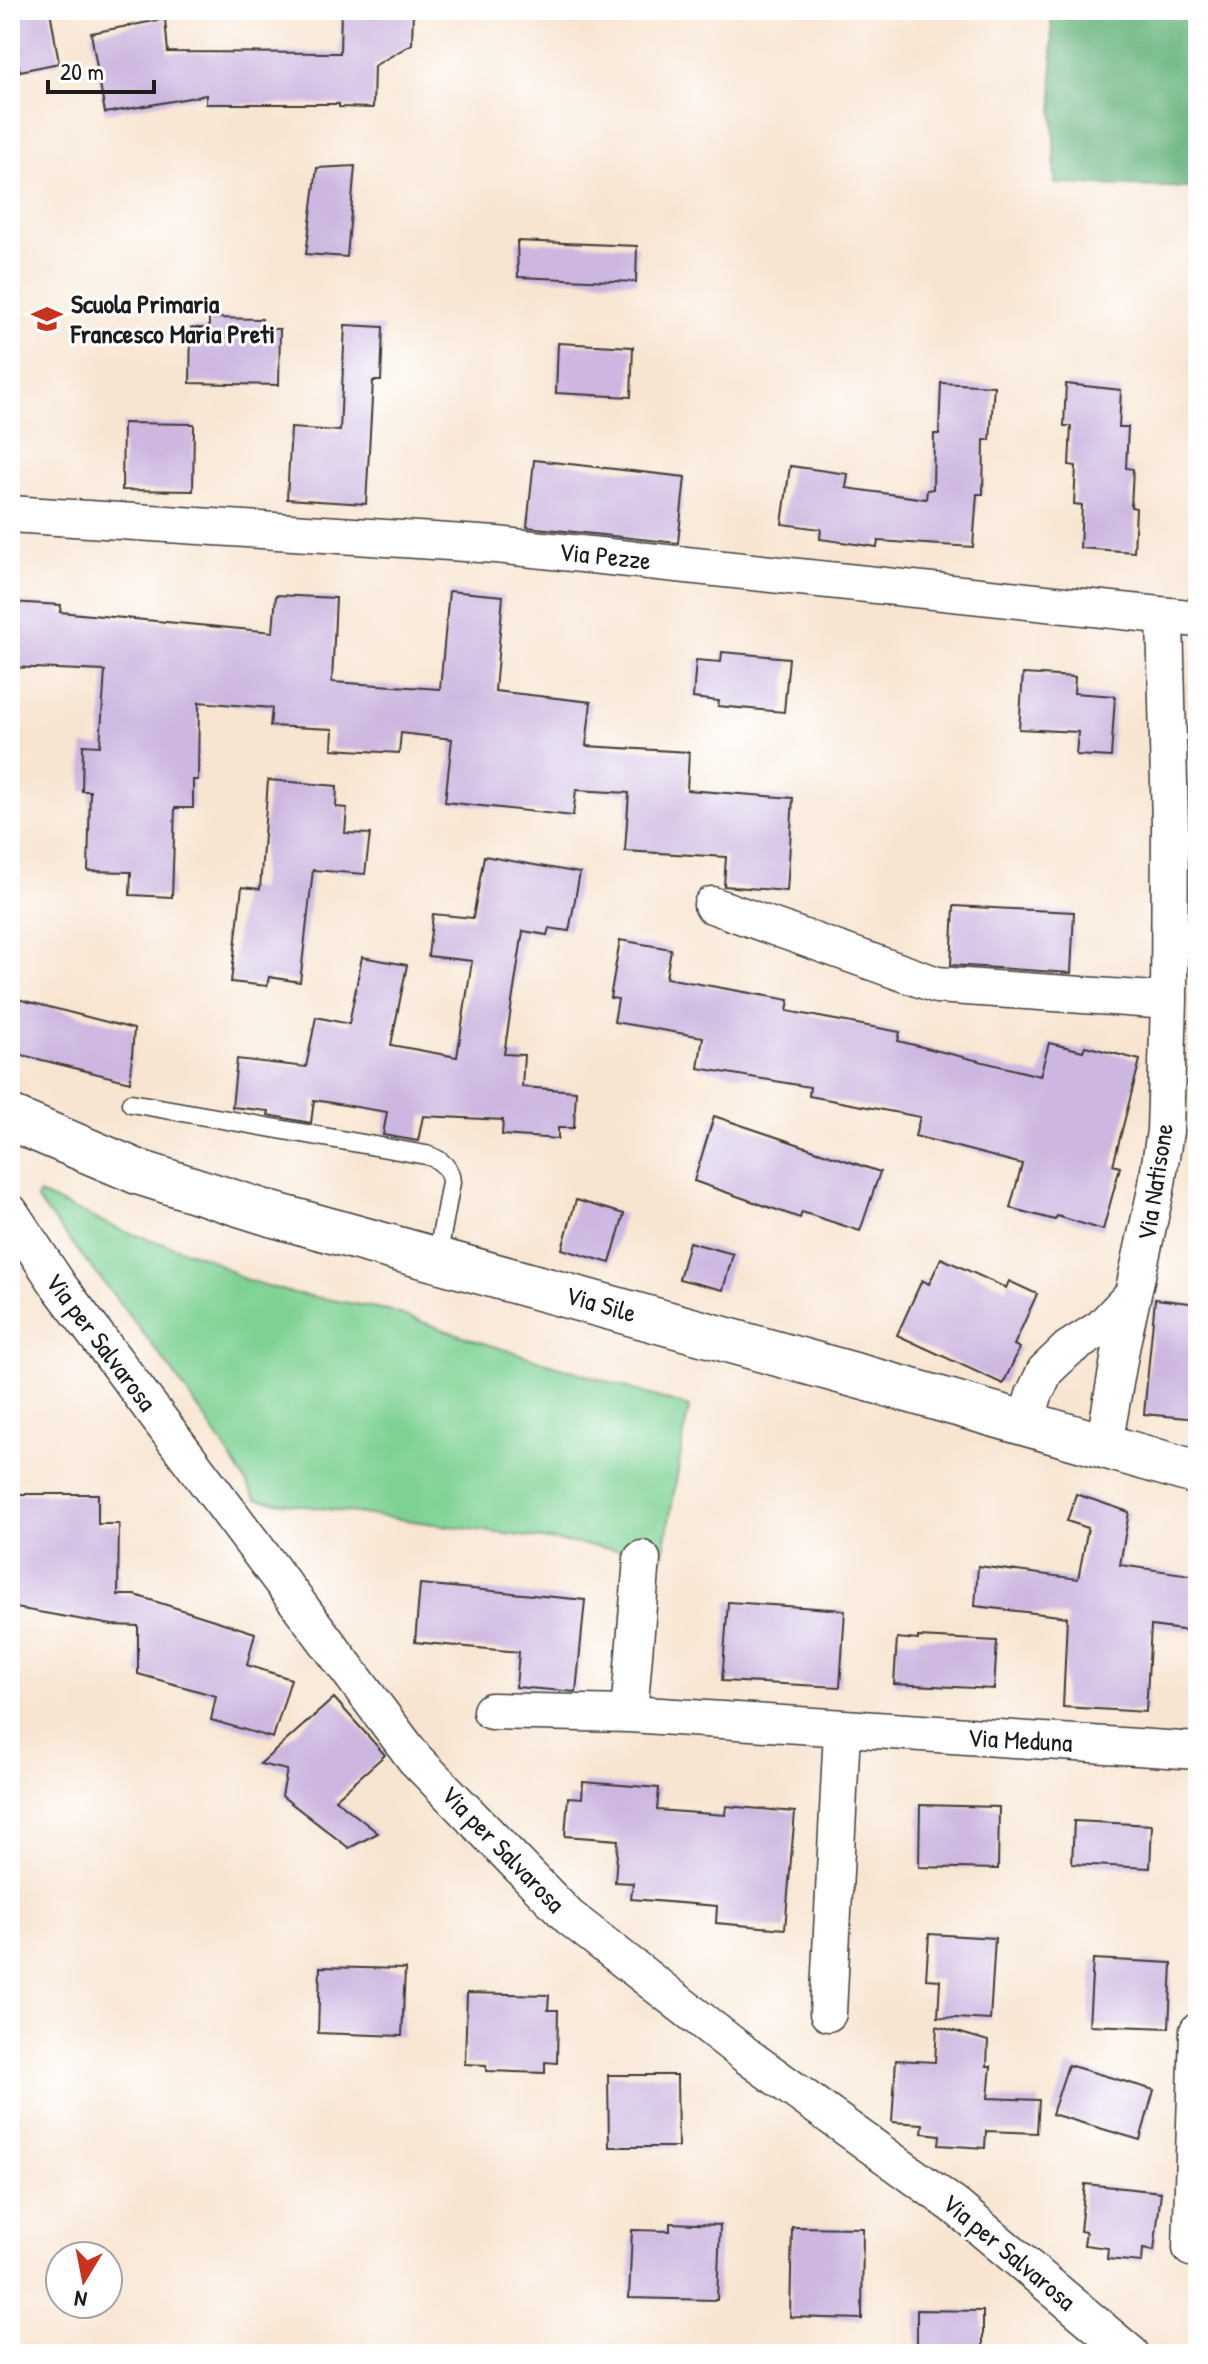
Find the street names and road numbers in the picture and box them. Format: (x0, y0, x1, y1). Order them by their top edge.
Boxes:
street label: Via Pezze (557, 533, 653, 578)
street label: Via Natisone (1128, 1121, 1181, 1243)
street label: Via per Salvarosa (38, 1266, 165, 1418)
street label: Via Sile (562, 1277, 640, 1330)
street label: Via Meduna (967, 1719, 1073, 1760)
street label: Via per Salvarosa (434, 1777, 573, 1920)
street label: Via per Salvarosa (935, 2185, 1084, 2318)

